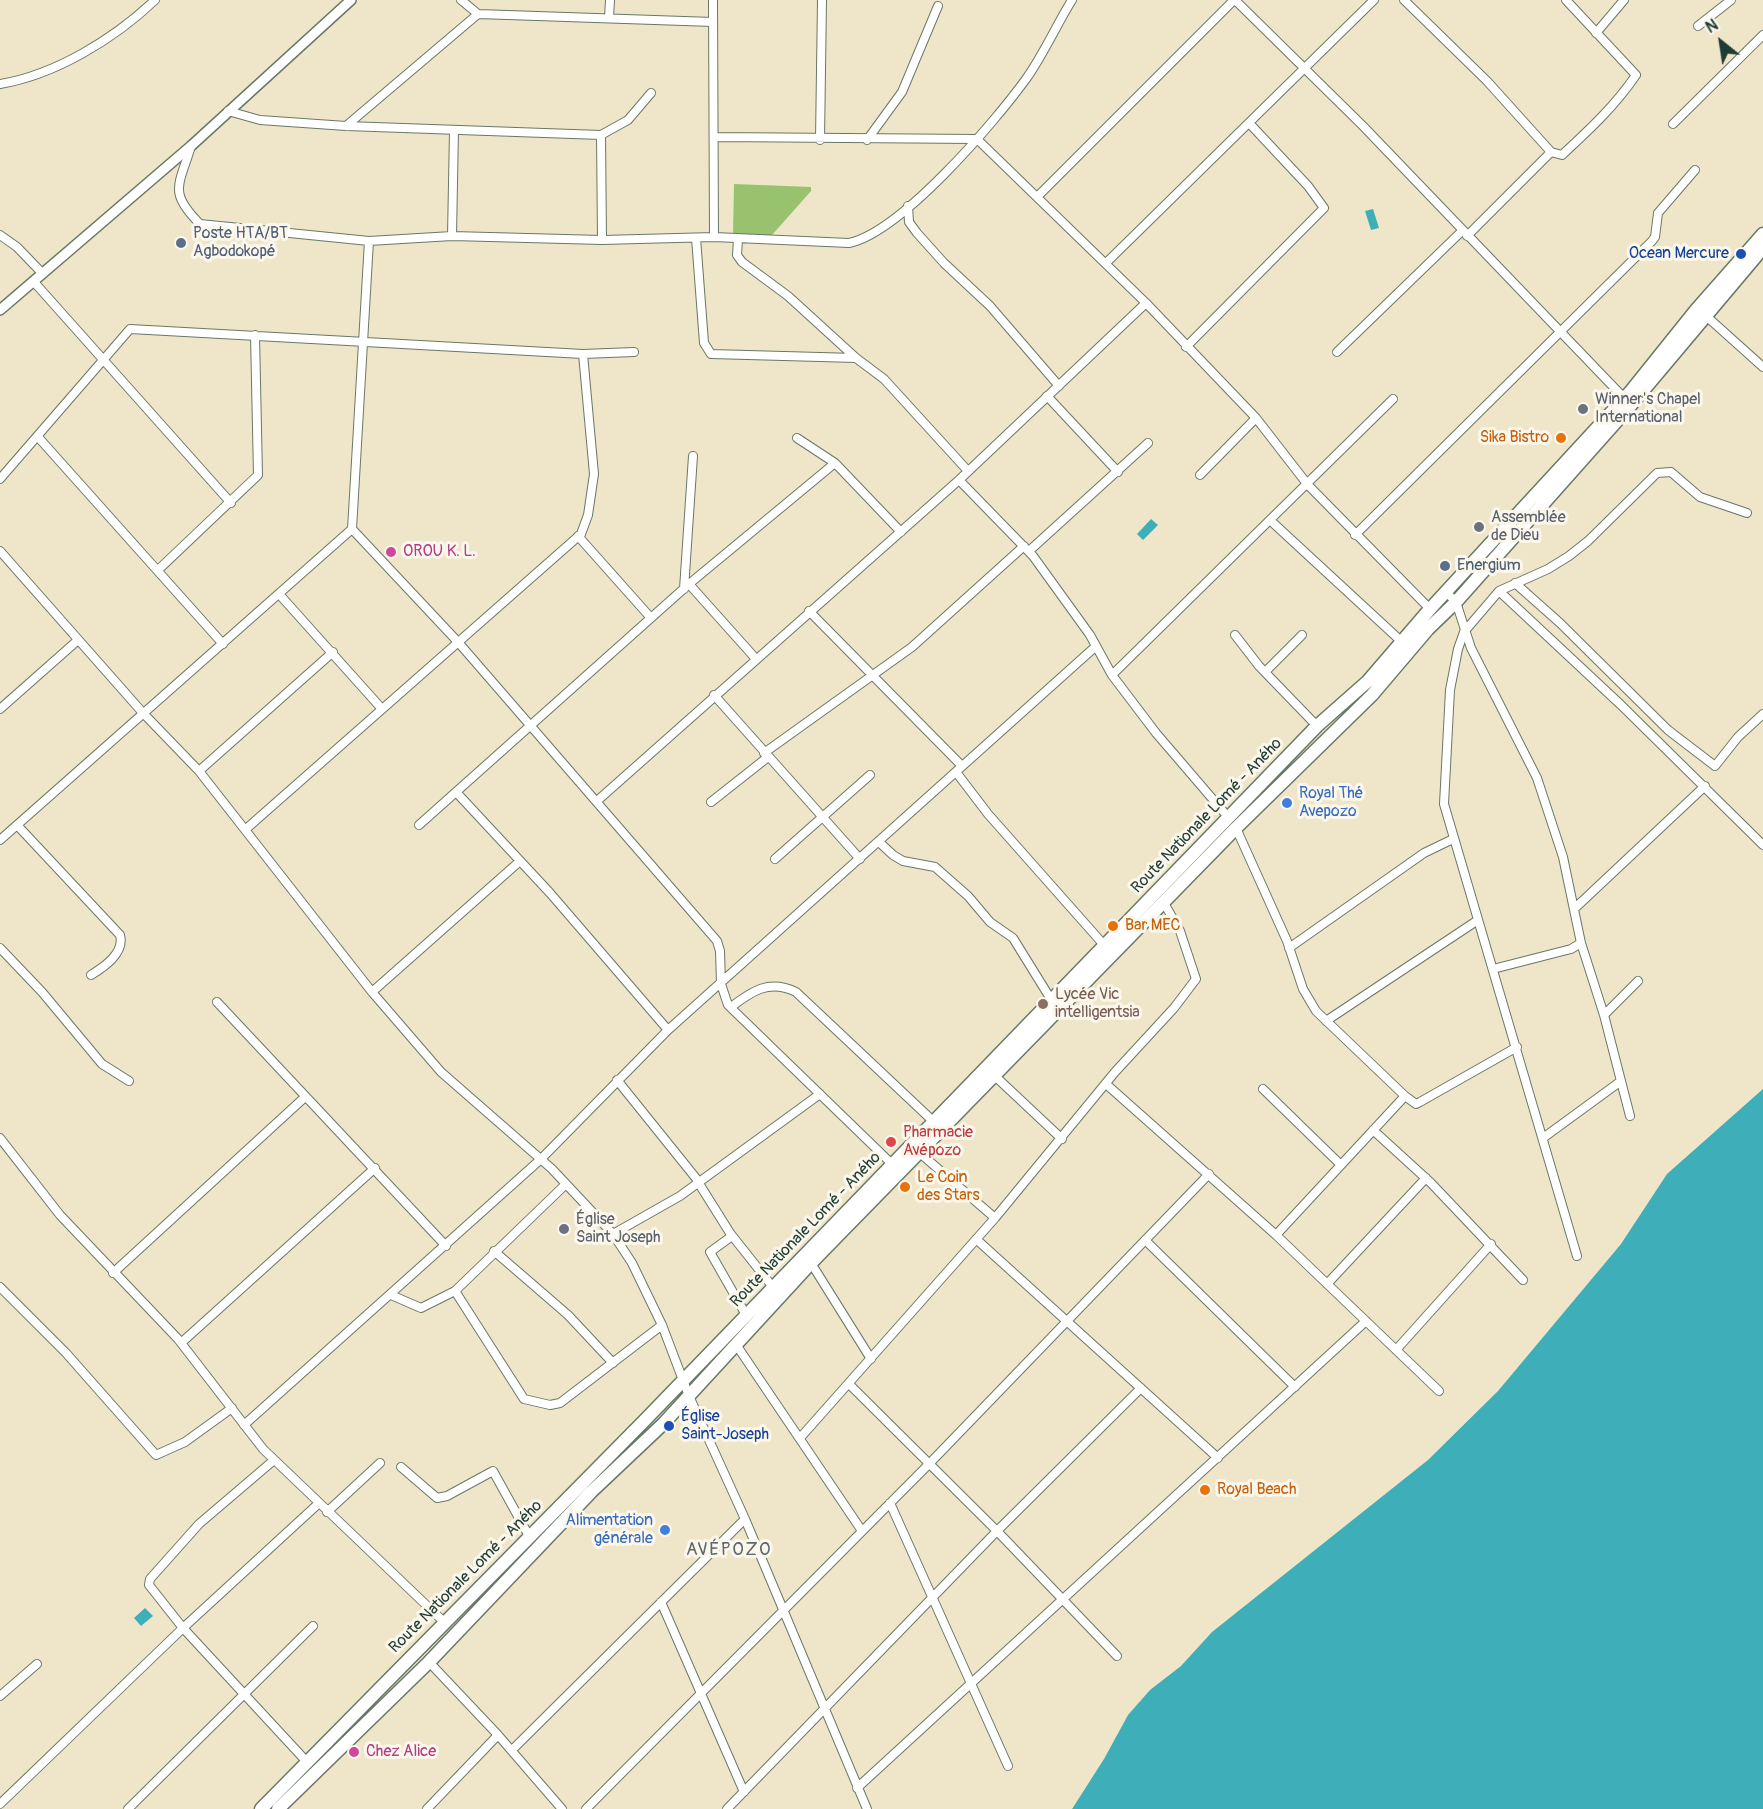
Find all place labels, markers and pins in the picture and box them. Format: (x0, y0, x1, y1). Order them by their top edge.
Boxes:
place label: Poste HTA/BT Agbodokopé (193, 224, 288, 262)
marker: Poste HTA/BT Agbodokopé (174, 236, 188, 250)
place label: Ocean Mercure (1629, 244, 1729, 264)
marker: Ocean Mercure (1734, 247, 1748, 261)
place label: Winner's Chapel International (1595, 390, 1701, 428)
marker: Winner's Chapel International (1576, 402, 1590, 416)
place label: Sika Bistro (1480, 428, 1549, 448)
marker: Sika Bistro (1554, 431, 1568, 445)
place label: Assemblée de Dieu (1491, 508, 1566, 546)
marker: Assemblée de Dieu (1472, 520, 1486, 534)
place label: OROU K. L. (403, 542, 476, 562)
marker: OROU K. L. (384, 545, 398, 559)
place label: Energium (1457, 556, 1521, 576)
marker: Energium (1438, 559, 1452, 573)
place label: Royal Thé Avepozo (1299, 784, 1363, 822)
marker: Royal Thé Avepozo (1280, 796, 1294, 810)
place label: Bar MEC (1125, 916, 1180, 936)
marker: Bar MEC (1106, 919, 1120, 933)
place label: Lycée Vic intelligentsia (1055, 985, 1140, 1023)
marker: Lycée Vic intelligentsia (1036, 997, 1050, 1011)
place label: Pharmacie Avépozo (903, 1123, 973, 1161)
marker: Pharmacie Avépozo (884, 1135, 898, 1149)
place label: Le Coin des Stars (917, 1168, 980, 1206)
marker: Le Coin des Stars (898, 1180, 912, 1194)
place label: Église Saint Joseph (576, 1210, 661, 1248)
marker: Église Saint Joseph (557, 1222, 571, 1236)
place label: Église Saint-Joseph (681, 1407, 769, 1445)
marker: Église Saint-Joseph (662, 1419, 676, 1433)
place label: Royal Beach (1217, 1480, 1296, 1500)
marker: Royal Beach (1198, 1483, 1212, 1497)
place label: Alimentation générale (565, 1511, 653, 1549)
marker: Alimentation générale (658, 1523, 672, 1537)
place label: Chez Alice (366, 1742, 436, 1762)
marker: Chez Alice (347, 1745, 361, 1759)

